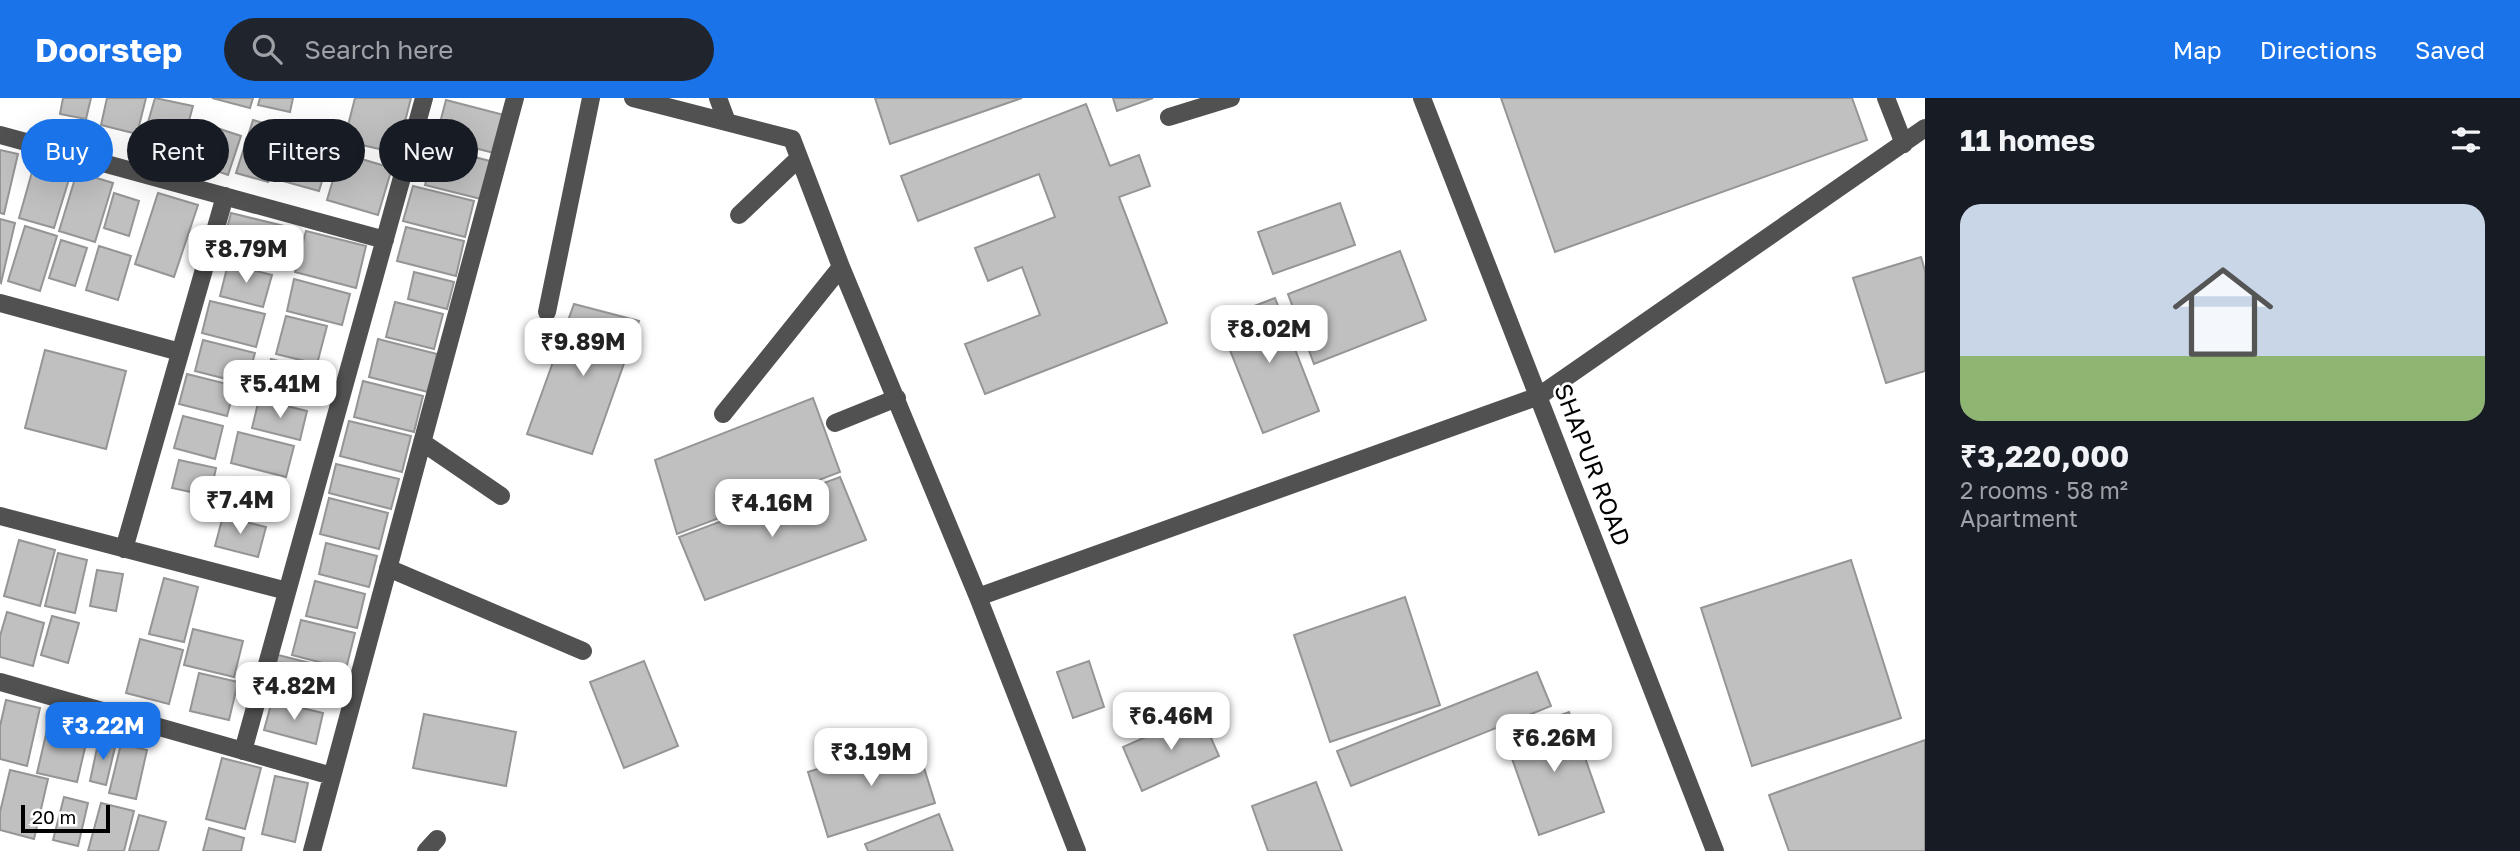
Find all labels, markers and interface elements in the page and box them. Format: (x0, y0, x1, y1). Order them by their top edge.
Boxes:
search box (224, 18, 714, 81)
text: Doorstep (35, 30, 182, 69)
icon: search (248, 30, 286, 68)
text: Search here (304, 34, 453, 65)
text: Map (2173, 35, 2222, 64)
text: Directions (2260, 35, 2377, 64)
text: Saved (2415, 35, 2485, 64)
chip: Buy (21, 119, 113, 182)
chip: Rent (127, 119, 229, 182)
chip: Filters (243, 119, 365, 182)
chip: New (379, 119, 478, 182)
icon: filters (2447, 121, 2485, 159)
text: 11 homes (1960, 122, 2095, 158)
pin: ₹8.79M (189, 226, 303, 285)
text: ₹8.79M (205, 234, 287, 262)
icon: home (2160, 249, 2286, 375)
pin: ₹8.02M (1212, 306, 1326, 365)
text: ₹8.02M (1227, 314, 1311, 342)
pin: ₹9.89M (526, 318, 640, 378)
text: ₹9.89M (541, 327, 625, 355)
pin: ₹5.41M (223, 360, 337, 420)
text: ₹5.41M (239, 369, 321, 397)
street label: SHAPUR ROAD (1549, 379, 1638, 550)
text: ₹3,220,000 (1960, 438, 2129, 474)
pin: ₹7.4M (191, 476, 289, 536)
text: 2 rooms · 58 m² (1960, 476, 2128, 504)
pin: ₹4.16M (715, 480, 829, 539)
text: ₹7.4M (206, 485, 274, 513)
text: ₹4.16M (731, 488, 813, 516)
text: Apartment (1960, 504, 2078, 532)
pin: ₹4.82M (237, 662, 351, 722)
text: ₹4.82M (252, 671, 336, 699)
pin: ₹6.46M (1114, 692, 1228, 752)
text: ₹6.46M (1129, 701, 1213, 729)
pin: ₹3.22M (46, 702, 160, 762)
text: ₹3.22M (61, 711, 145, 739)
pin: ₹6.26M (1497, 714, 1611, 774)
text: ₹6.26M (1512, 723, 1596, 751)
pin: ₹3.19M (814, 728, 928, 788)
text: ₹3.19M (830, 737, 912, 765)
scale bar (21, 802, 110, 834)
text: 20 m (32, 805, 76, 828)

